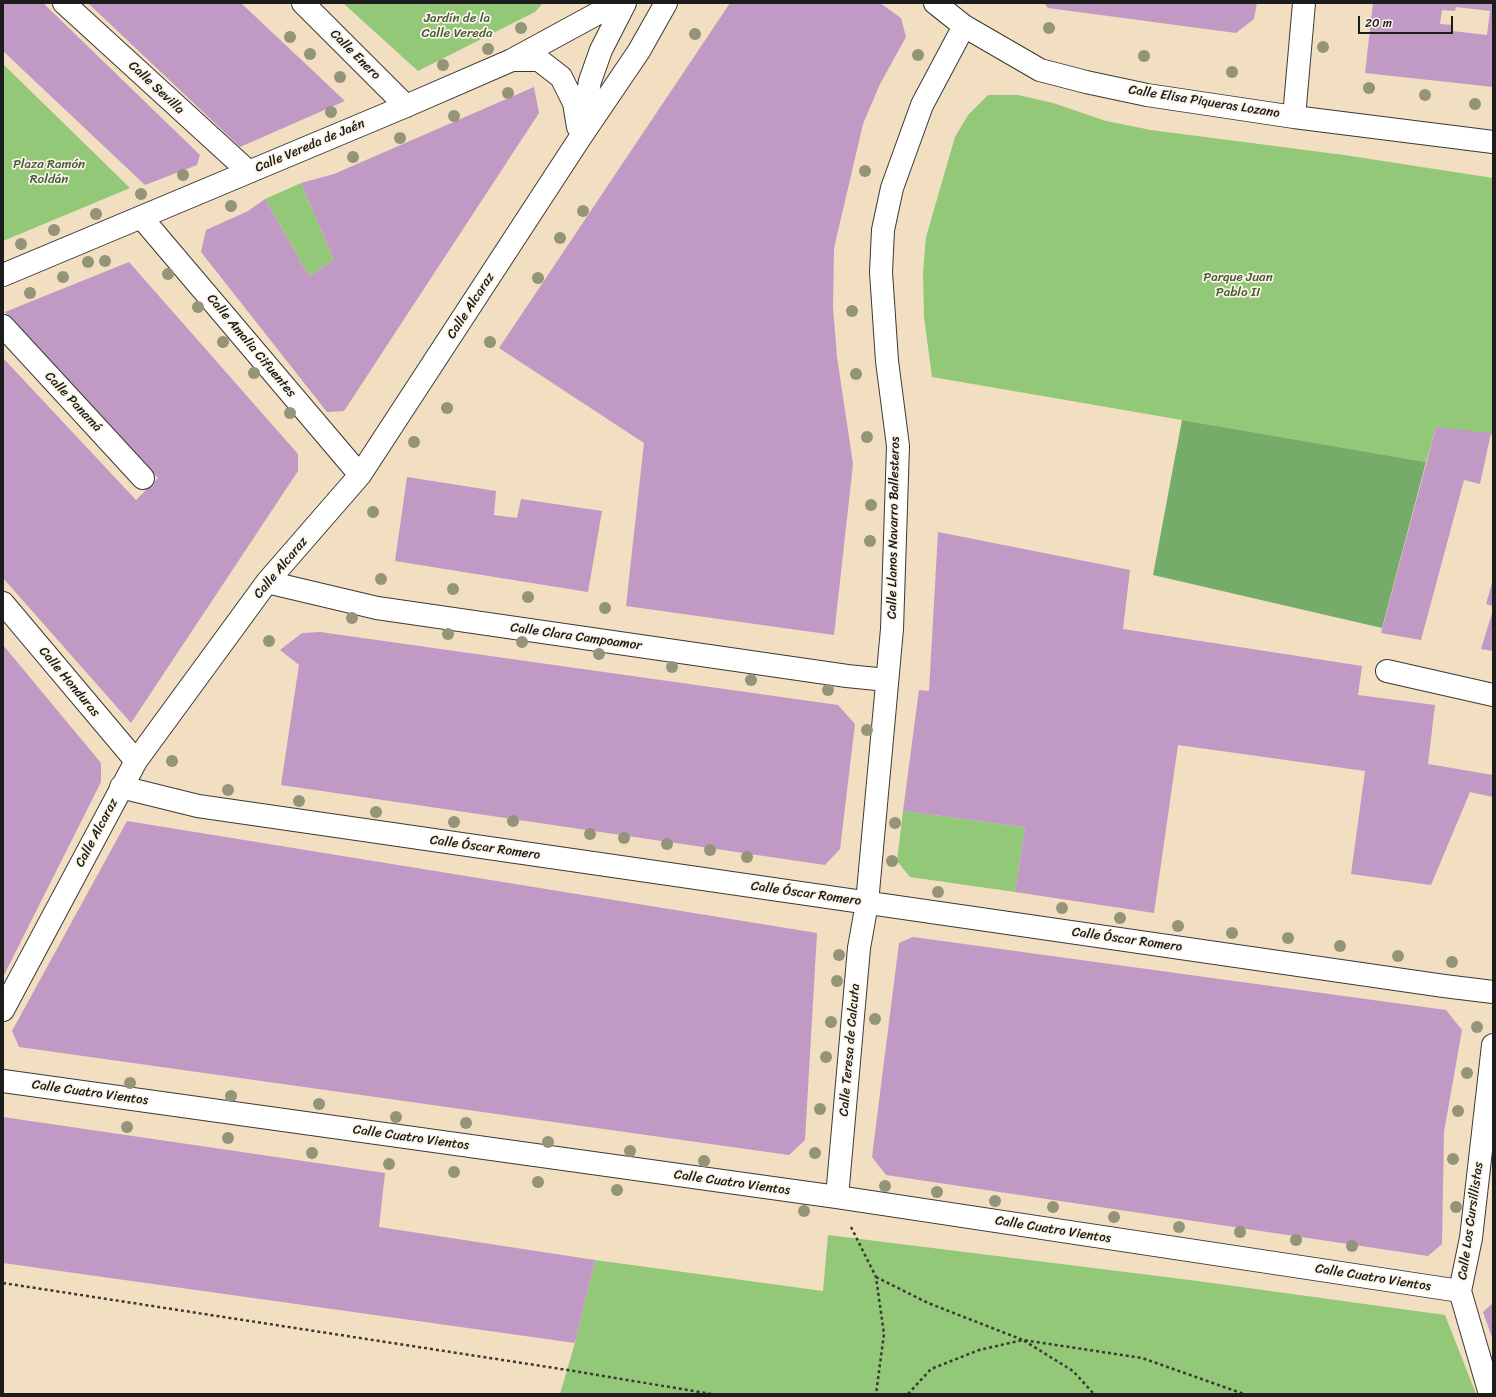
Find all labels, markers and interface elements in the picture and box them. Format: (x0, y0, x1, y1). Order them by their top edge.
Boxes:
scale bar (1360, 8, 1455, 34)
park label: Jardín de la Calle Vereda (422, 11, 492, 42)
text: 20 m (1365, 12, 1392, 34)
street label: Calle Enero (327, 27, 383, 83)
street label: Calle Sevilla (125, 58, 187, 118)
street label: Calle Elisa Piqueras Lozano (1127, 82, 1281, 122)
street label: Calle Vereda de Jaén (253, 116, 367, 176)
park label: Plaza Ramón Roldán (13, 157, 85, 188)
street label: Calle Alcaraz (444, 270, 498, 342)
park label: Parque Juan Pablo II (1203, 270, 1273, 301)
street label: Calle Amalia Cifuentes (203, 291, 299, 401)
street label: Calle Panamá (41, 369, 105, 435)
street label: Calle Llanos Navarro Ballesteros (885, 437, 903, 619)
street label: Calle Alcaraz (251, 534, 311, 602)
street label: Calle Clara Campoamor (509, 620, 643, 654)
street label: Calle Honduras (35, 644, 103, 720)
street label: Calle Alcaraz (72, 796, 122, 870)
street label: Calle Óscar Romero (429, 833, 541, 863)
street label: Calle Óscar Romero (750, 879, 862, 909)
street label: Calle Óscar Romero (1071, 925, 1183, 955)
street label: Calle Teresa de Calcuta (836, 983, 864, 1117)
street label: Calle Cuatro Vientos (31, 1077, 149, 1109)
street label: Calle Cuatro Vientos (352, 1122, 470, 1154)
street label: Calle Los Cursillistas (1455, 1161, 1487, 1281)
street label: Calle Cuatro Vientos (673, 1167, 791, 1199)
street label: Calle Cuatro Vientos (994, 1213, 1112, 1247)
street label: Calle Cuatro Vientos (1314, 1261, 1432, 1295)

